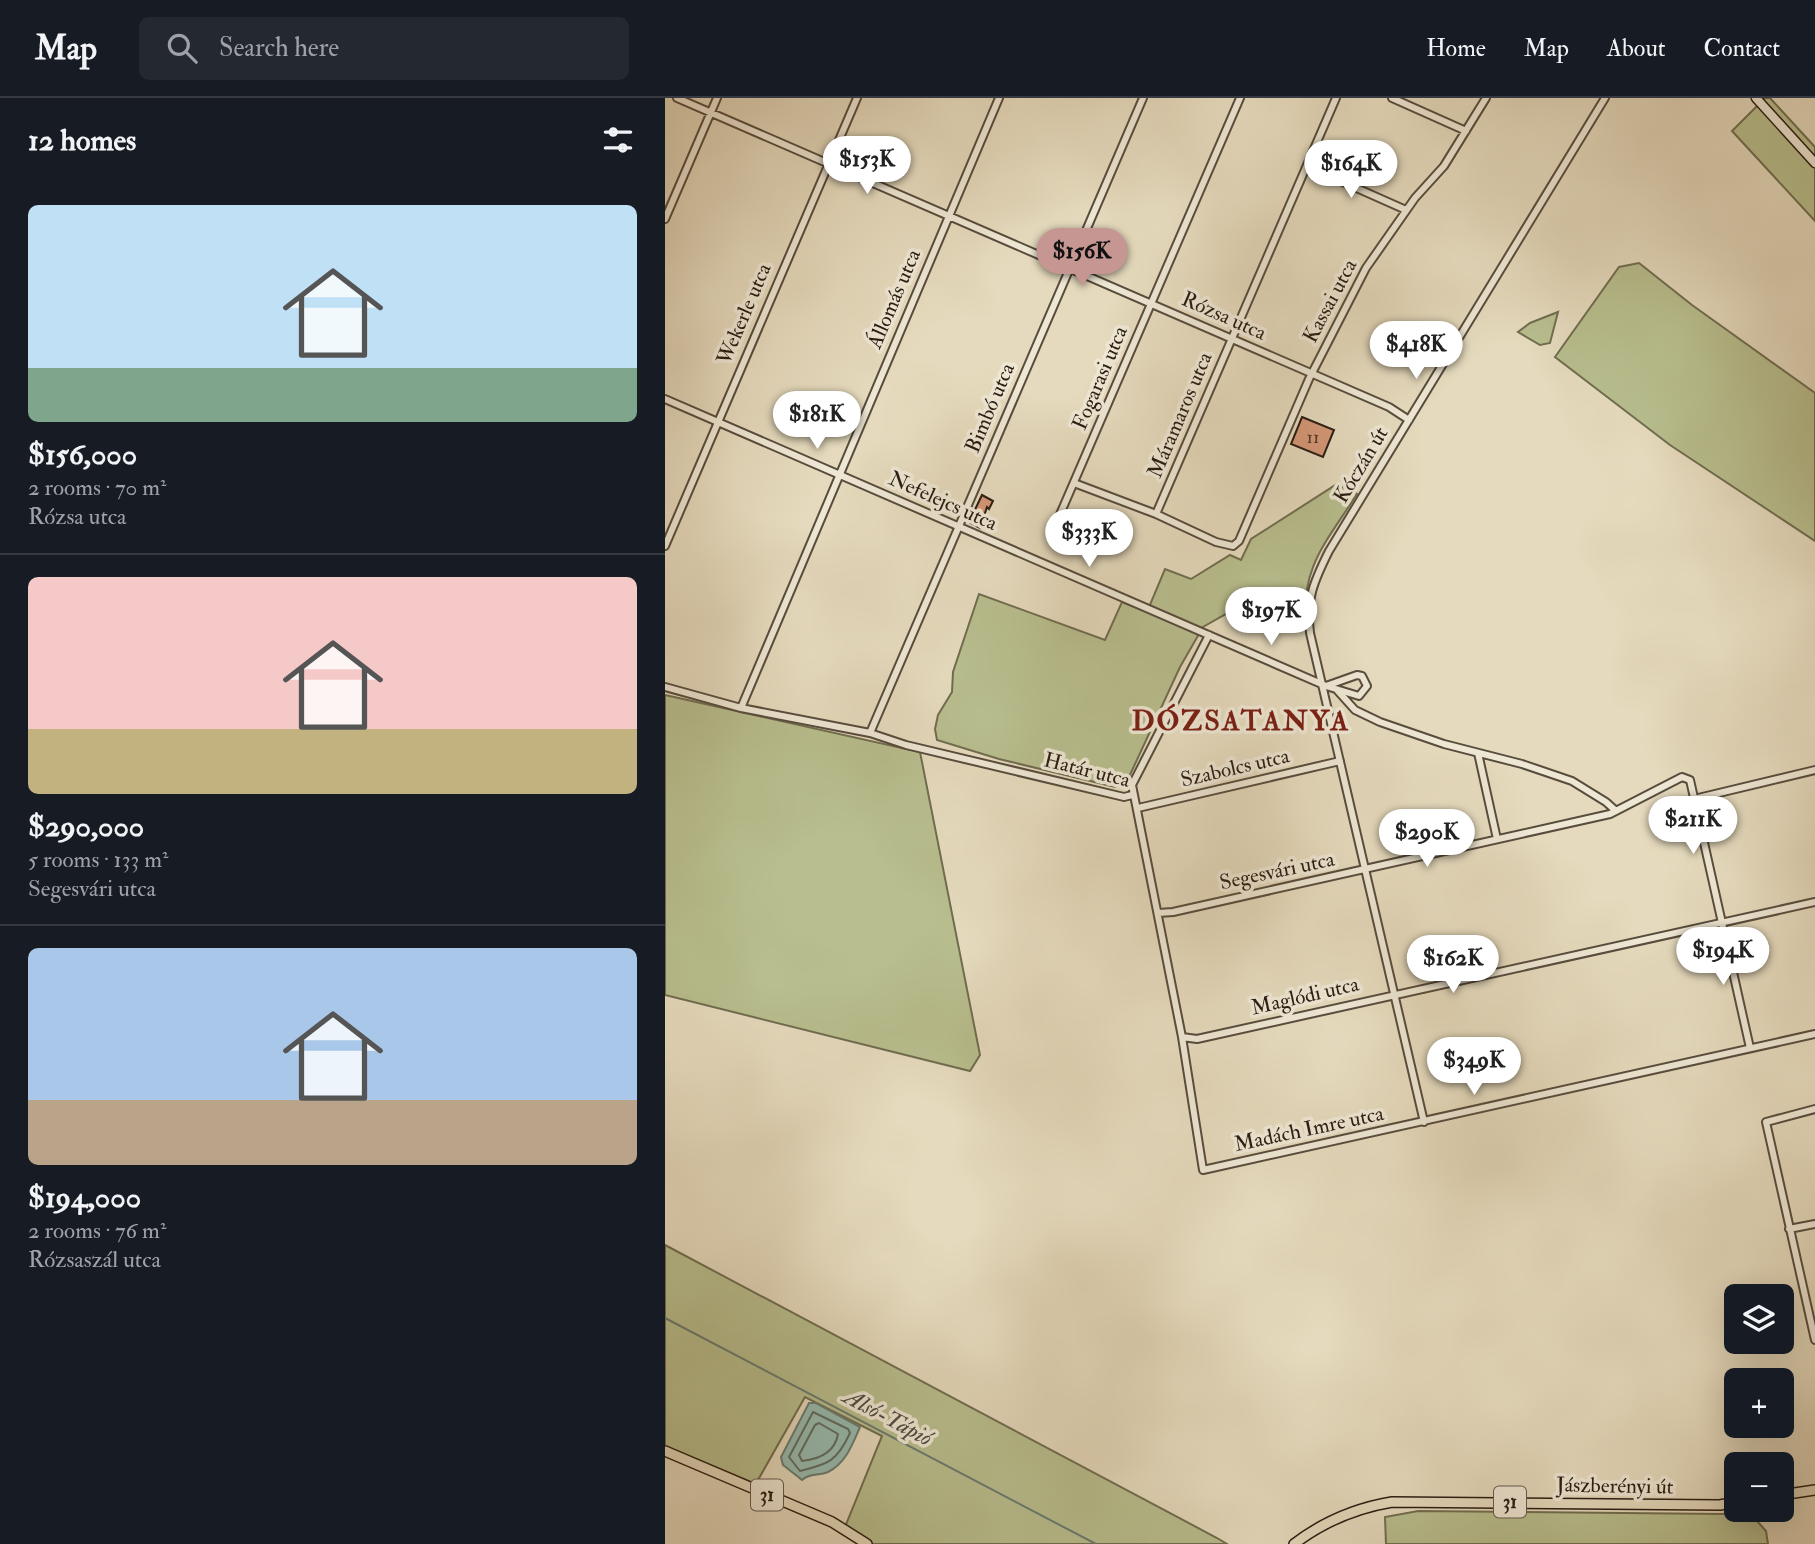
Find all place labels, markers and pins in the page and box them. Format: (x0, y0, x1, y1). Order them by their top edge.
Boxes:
pin: $153K (818, 136, 916, 196)
pin: $164K (1302, 140, 1400, 200)
pin: $156K (1033, 228, 1131, 288)
pin: $418K (1367, 322, 1465, 381)
pin: $181K (768, 392, 866, 451)
pin: $333K (1040, 510, 1138, 569)
pin: $197K (1222, 588, 1320, 647)
pin: $211K (1644, 796, 1742, 856)
pin: $290K (1378, 810, 1476, 869)
pin: $194K (1674, 928, 1772, 987)
pin: $162K (1404, 936, 1502, 995)
pin: $349K (1425, 1038, 1523, 1097)

